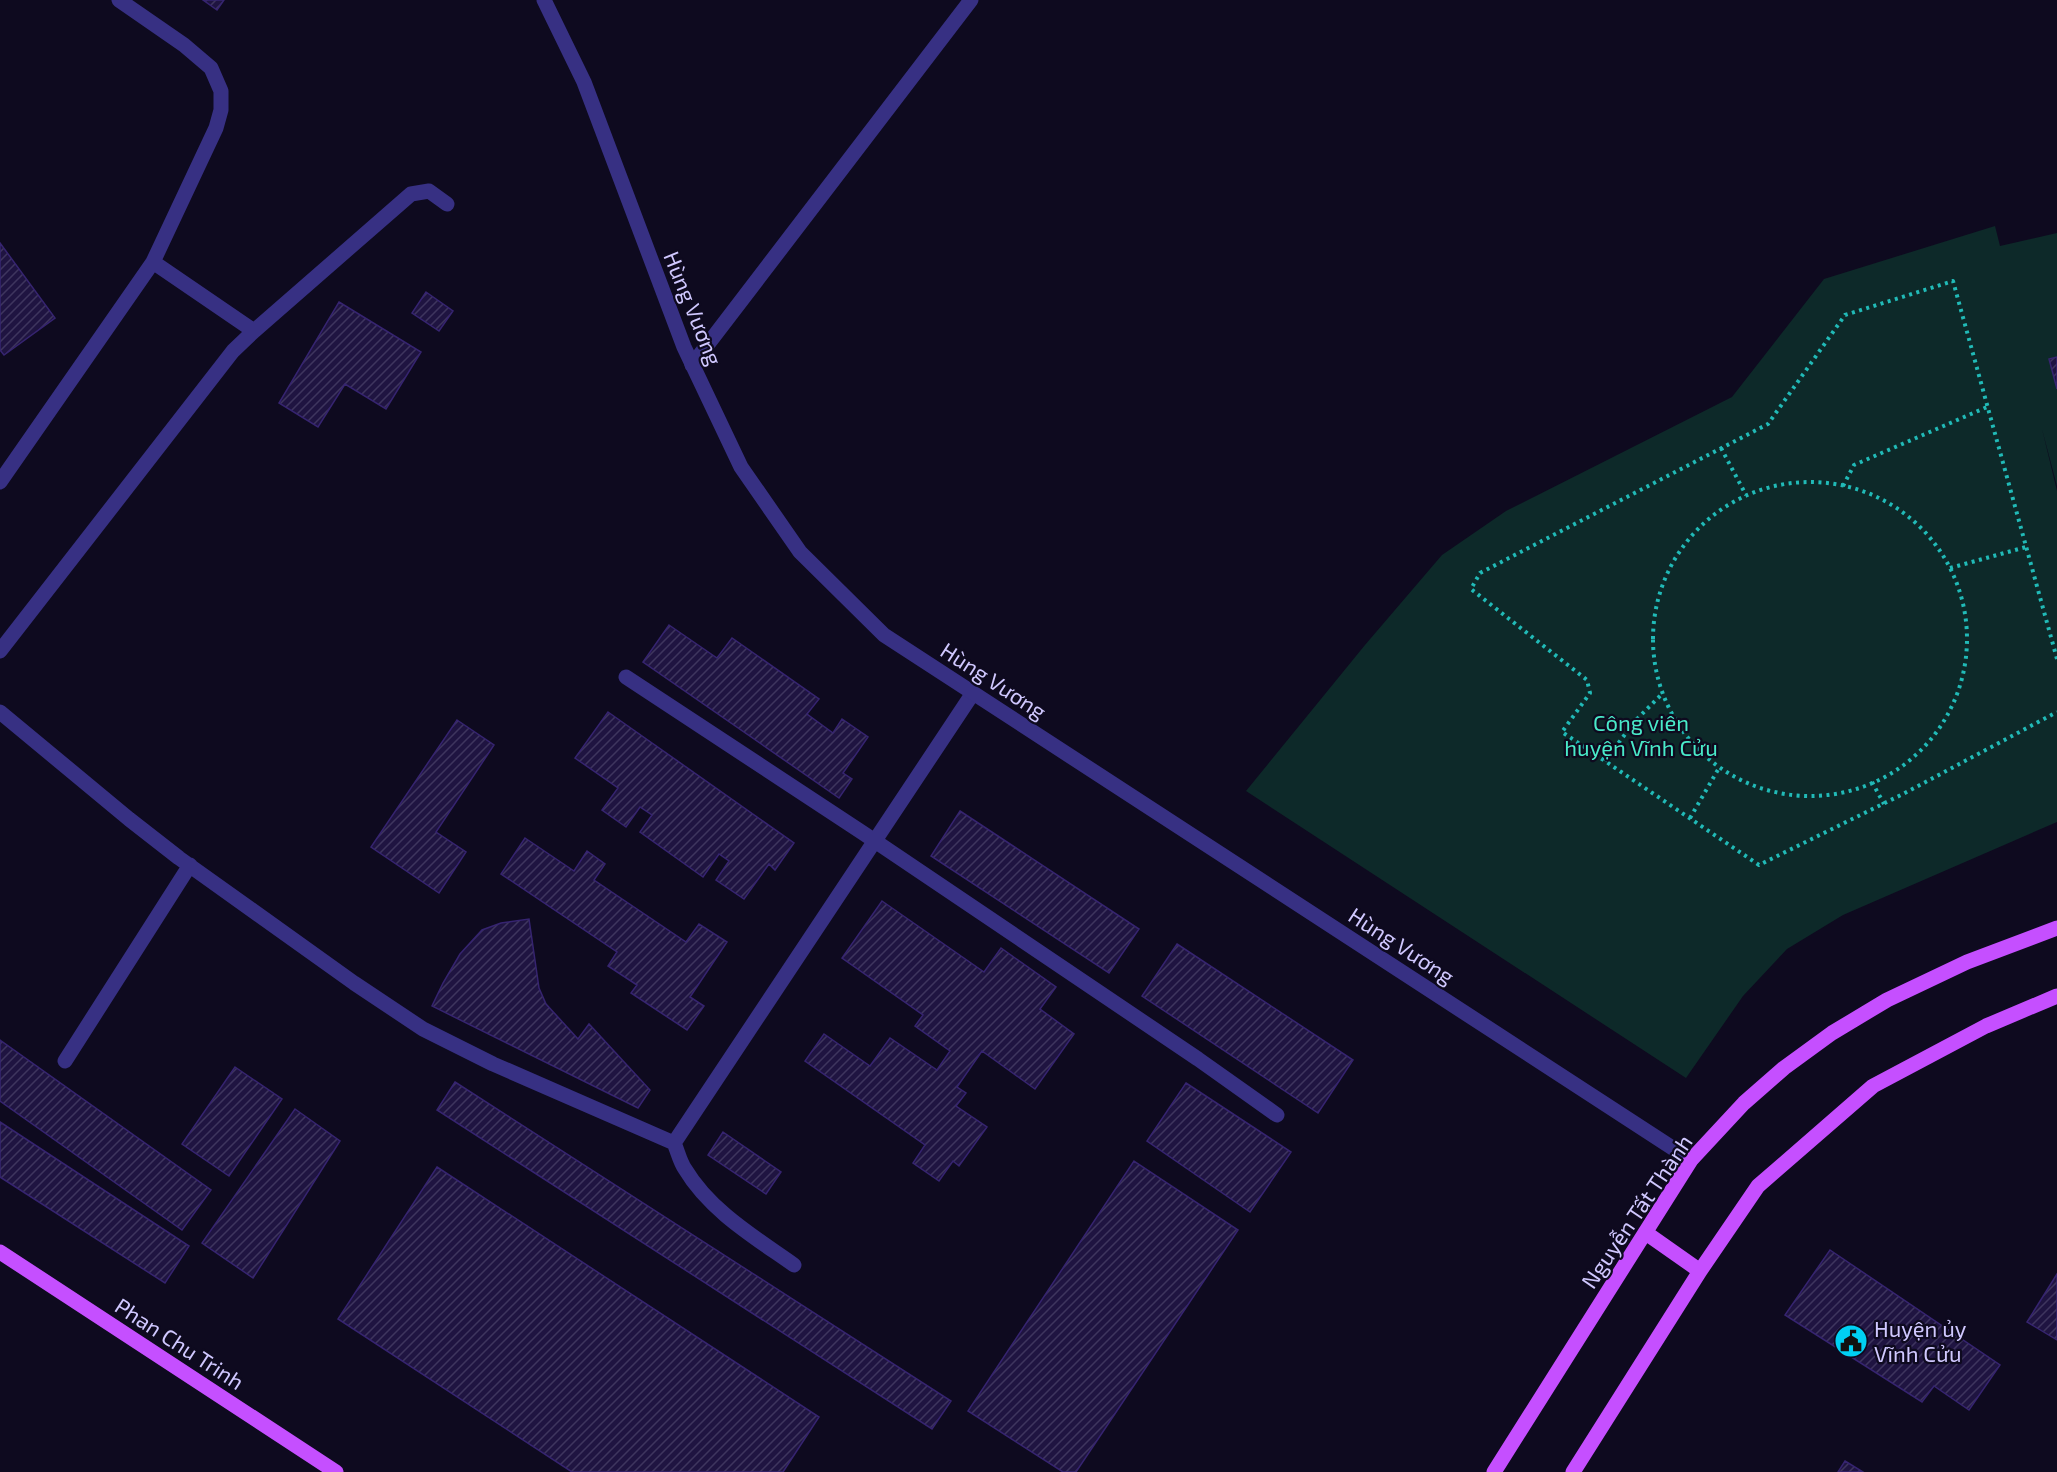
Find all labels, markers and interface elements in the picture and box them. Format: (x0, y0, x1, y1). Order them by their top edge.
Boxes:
street label: Hùng Vương (659, 247, 729, 369)
street label: Hùng Vương (936, 636, 1052, 724)
park label: Công viên huyện Vĩnh Cửu (1564, 709, 1718, 760)
street label: Hùng Vương (1344, 901, 1460, 989)
street label: Nguyễn Tất Thành (1575, 1129, 1697, 1293)
street label: Phan Chu Trinh (111, 1292, 249, 1394)
place label: Huyện ủy Vĩnh Cửu (1874, 1315, 1967, 1366)
public building icon: Huyện ủy Vĩnh Cửu (1833, 1323, 1869, 1359)

